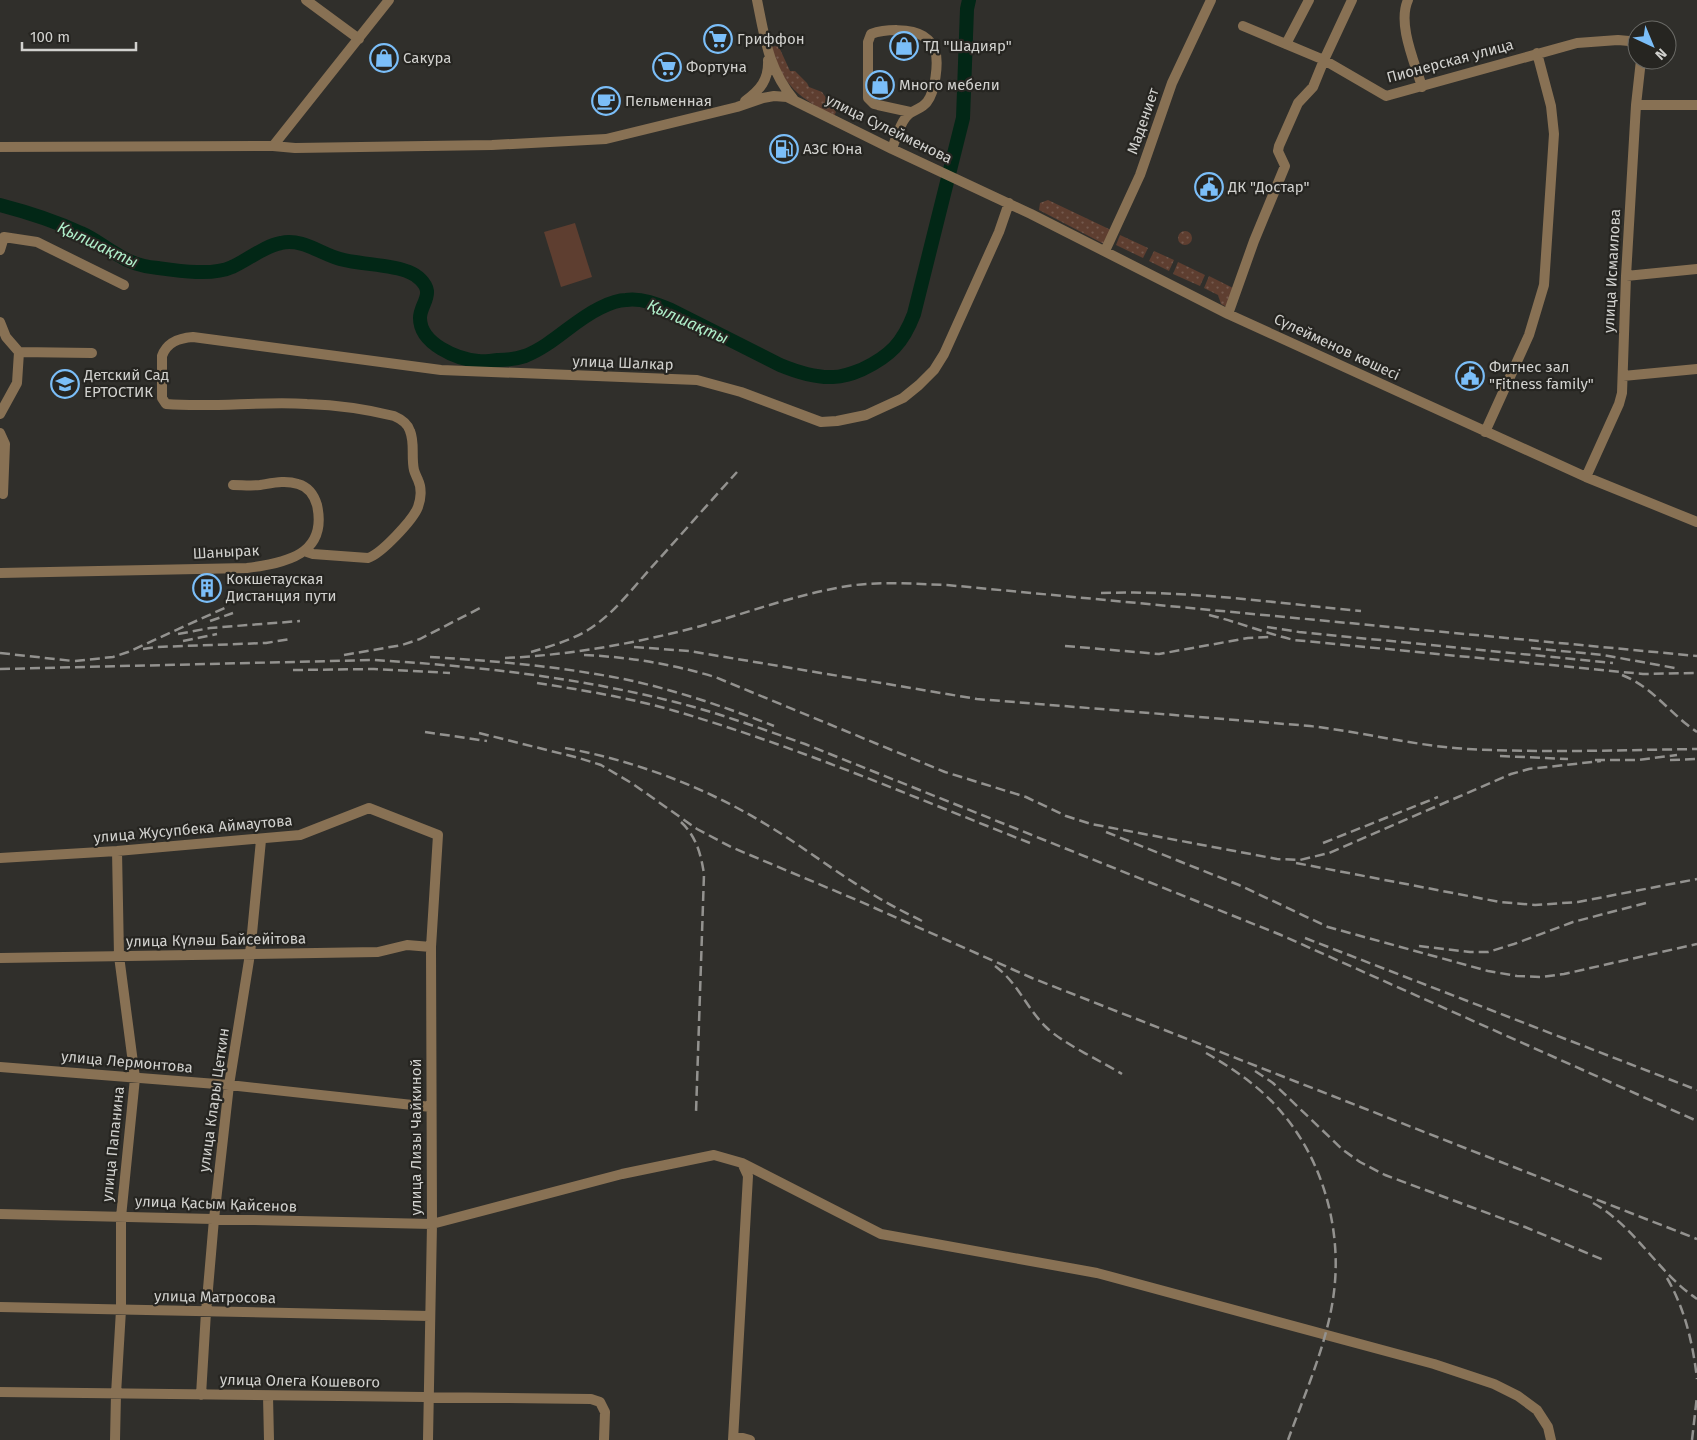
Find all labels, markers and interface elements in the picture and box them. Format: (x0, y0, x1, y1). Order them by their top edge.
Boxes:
scale bar (22, 20, 136, 52)
north arrow (1627, 20, 1677, 70)
supermarket icon: Гриффон (703, 24, 733, 54)
text: 100 m (30, 28, 70, 46)
place label: Гриффон (737, 30, 805, 48)
shop icon: ТД "Шадияр" (889, 31, 919, 61)
street label: Пионерская улица (1385, 35, 1515, 87)
place label: ТД "Шадияр" (923, 37, 1012, 55)
shop icon: Сакура (369, 43, 399, 73)
text: N (1651, 45, 1670, 63)
place label: Сакура (403, 49, 452, 67)
supermarket icon: Фортуна (652, 52, 682, 82)
place label: Фортуна (686, 58, 747, 76)
shop icon: Много мебели (865, 70, 895, 100)
place label: Много мебели (899, 76, 1000, 94)
street label: Мадениет (1123, 85, 1163, 156)
cafe icon: Пельменная (591, 86, 621, 116)
street label: улица Сулейменова (823, 90, 955, 168)
place label: Пельменная (625, 92, 712, 110)
fuel station icon: АЗС Юна (769, 134, 799, 164)
place label: АЗС Юна (803, 140, 862, 158)
public building icon: ДК "Достар" (1194, 172, 1224, 202)
place label: ДК "Достар" (1227, 178, 1310, 196)
street label: улица Исмаилова (1600, 208, 1624, 334)
water label: Қылшақты (54, 218, 141, 271)
water label: Қылшақты (644, 295, 731, 348)
street label: Сүлейменов көшесі (1271, 310, 1403, 384)
street label: улица Шалкар (572, 352, 674, 374)
place label: Фитнес зал "Fitness family" (1489, 358, 1594, 393)
public building icon: Фитнес зал "Fitness family" (1455, 361, 1485, 391)
place label: Детский Сад ЕРТОСТИК (83, 366, 169, 401)
school or university icon: Детский Сад ЕРТОСТИК (50, 369, 80, 399)
street label: Шанырак (192, 541, 260, 563)
place label: Кокшетауская Дистанция пути (225, 570, 337, 605)
building icon: Кокшетауская Дистанция пути (192, 573, 222, 603)
street label: улица Жусупбека Аймаутова (93, 811, 293, 847)
street label: улица Күләш Байсейітова (126, 929, 306, 951)
street label: улица Клары Цеткин (195, 1027, 233, 1173)
street label: улица Лермонтова (60, 1047, 194, 1077)
street label: улица Лизы Чайкиной (407, 1059, 425, 1215)
street label: улица Папанина (98, 1085, 128, 1203)
street label: улица Қасым Қайсенов (135, 1192, 297, 1216)
street label: улица Матросова (154, 1287, 276, 1307)
street label: улица Олега Кошевого (220, 1371, 380, 1391)

